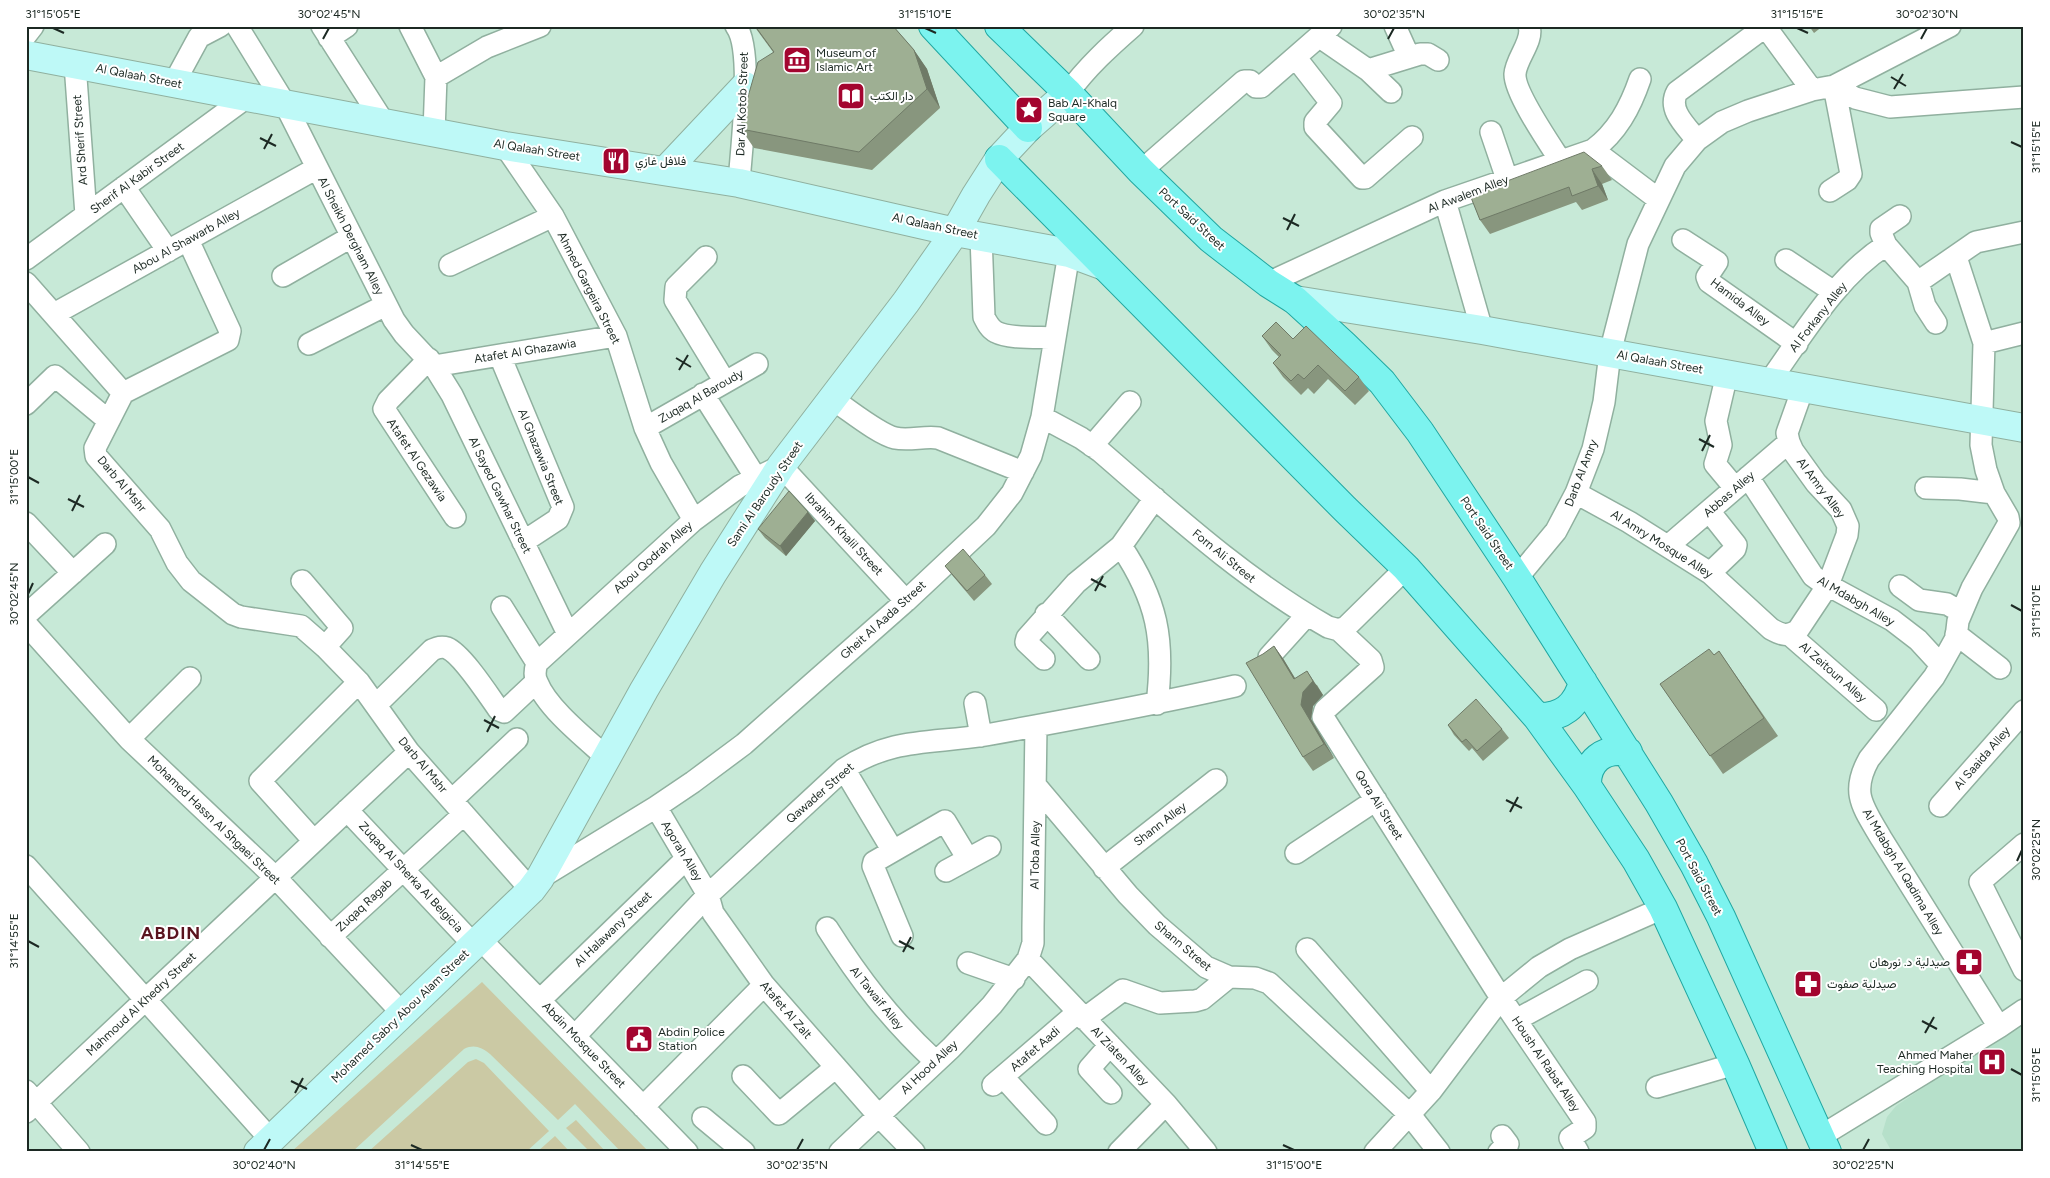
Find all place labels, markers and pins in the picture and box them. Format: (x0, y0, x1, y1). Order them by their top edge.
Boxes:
museum icon: Museum of Islamic Art (782, 45, 812, 75)
place label: Museum of Islamic Art (816, 46, 877, 74)
library icon: دار الكتب (836, 81, 866, 111)
place label: دار الكتب (870, 89, 914, 104)
place icon: Bab Al-Khalq Square (1014, 95, 1044, 125)
place label: Bab Al-Khalq Square (1048, 96, 1117, 124)
restaurant icon: فلافل غازي (601, 146, 631, 176)
place label: فلافل غازي (635, 154, 686, 171)
pharmacy icon: صيدلية د. نورهان (1954, 947, 1984, 977)
place label: صيدلية د. نورهان (1869, 955, 1950, 970)
pharmacy icon: صيدلية صفوت (1793, 969, 1823, 999)
place label: صيدلية صفوت (1827, 977, 1897, 992)
public building icon: Abdin Police Station (624, 1024, 654, 1054)
place label: Abdin Police Station (658, 1025, 725, 1053)
hospital icon: Ahmed Maher Teaching Hospital (1977, 1047, 2007, 1077)
place label: Ahmed Maher Teaching Hospital (1877, 1048, 1973, 1076)

